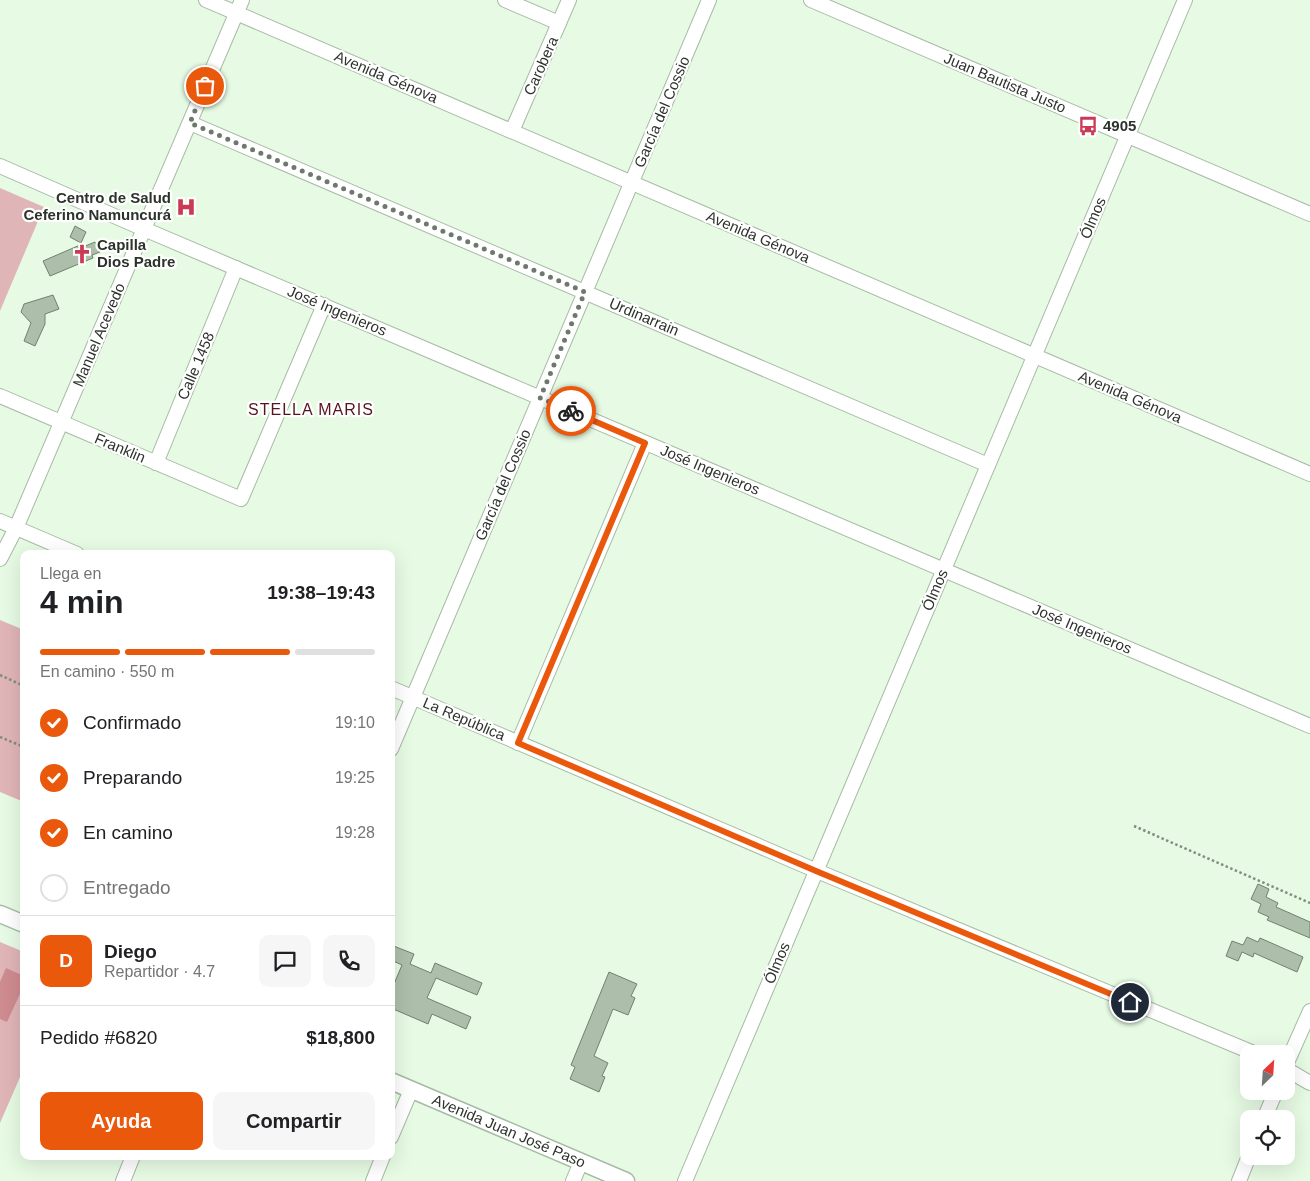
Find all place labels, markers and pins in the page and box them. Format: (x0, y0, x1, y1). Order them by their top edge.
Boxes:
pin (184, 65, 226, 107)
bus stop icon: 4905 (1077, 115, 1099, 137)
place label: 4905 (1103, 117, 1136, 134)
place label: Centro de Salud Ceferino Namuncurá (23, 189, 172, 223)
hospital icon: Centro de Salud Ceferino Namuncurá (175, 196, 197, 218)
place label: Capilla Dios Padre (97, 236, 175, 270)
church icon: Capilla Dios Padre (71, 243, 93, 265)
pin (1109, 981, 1151, 1023)

